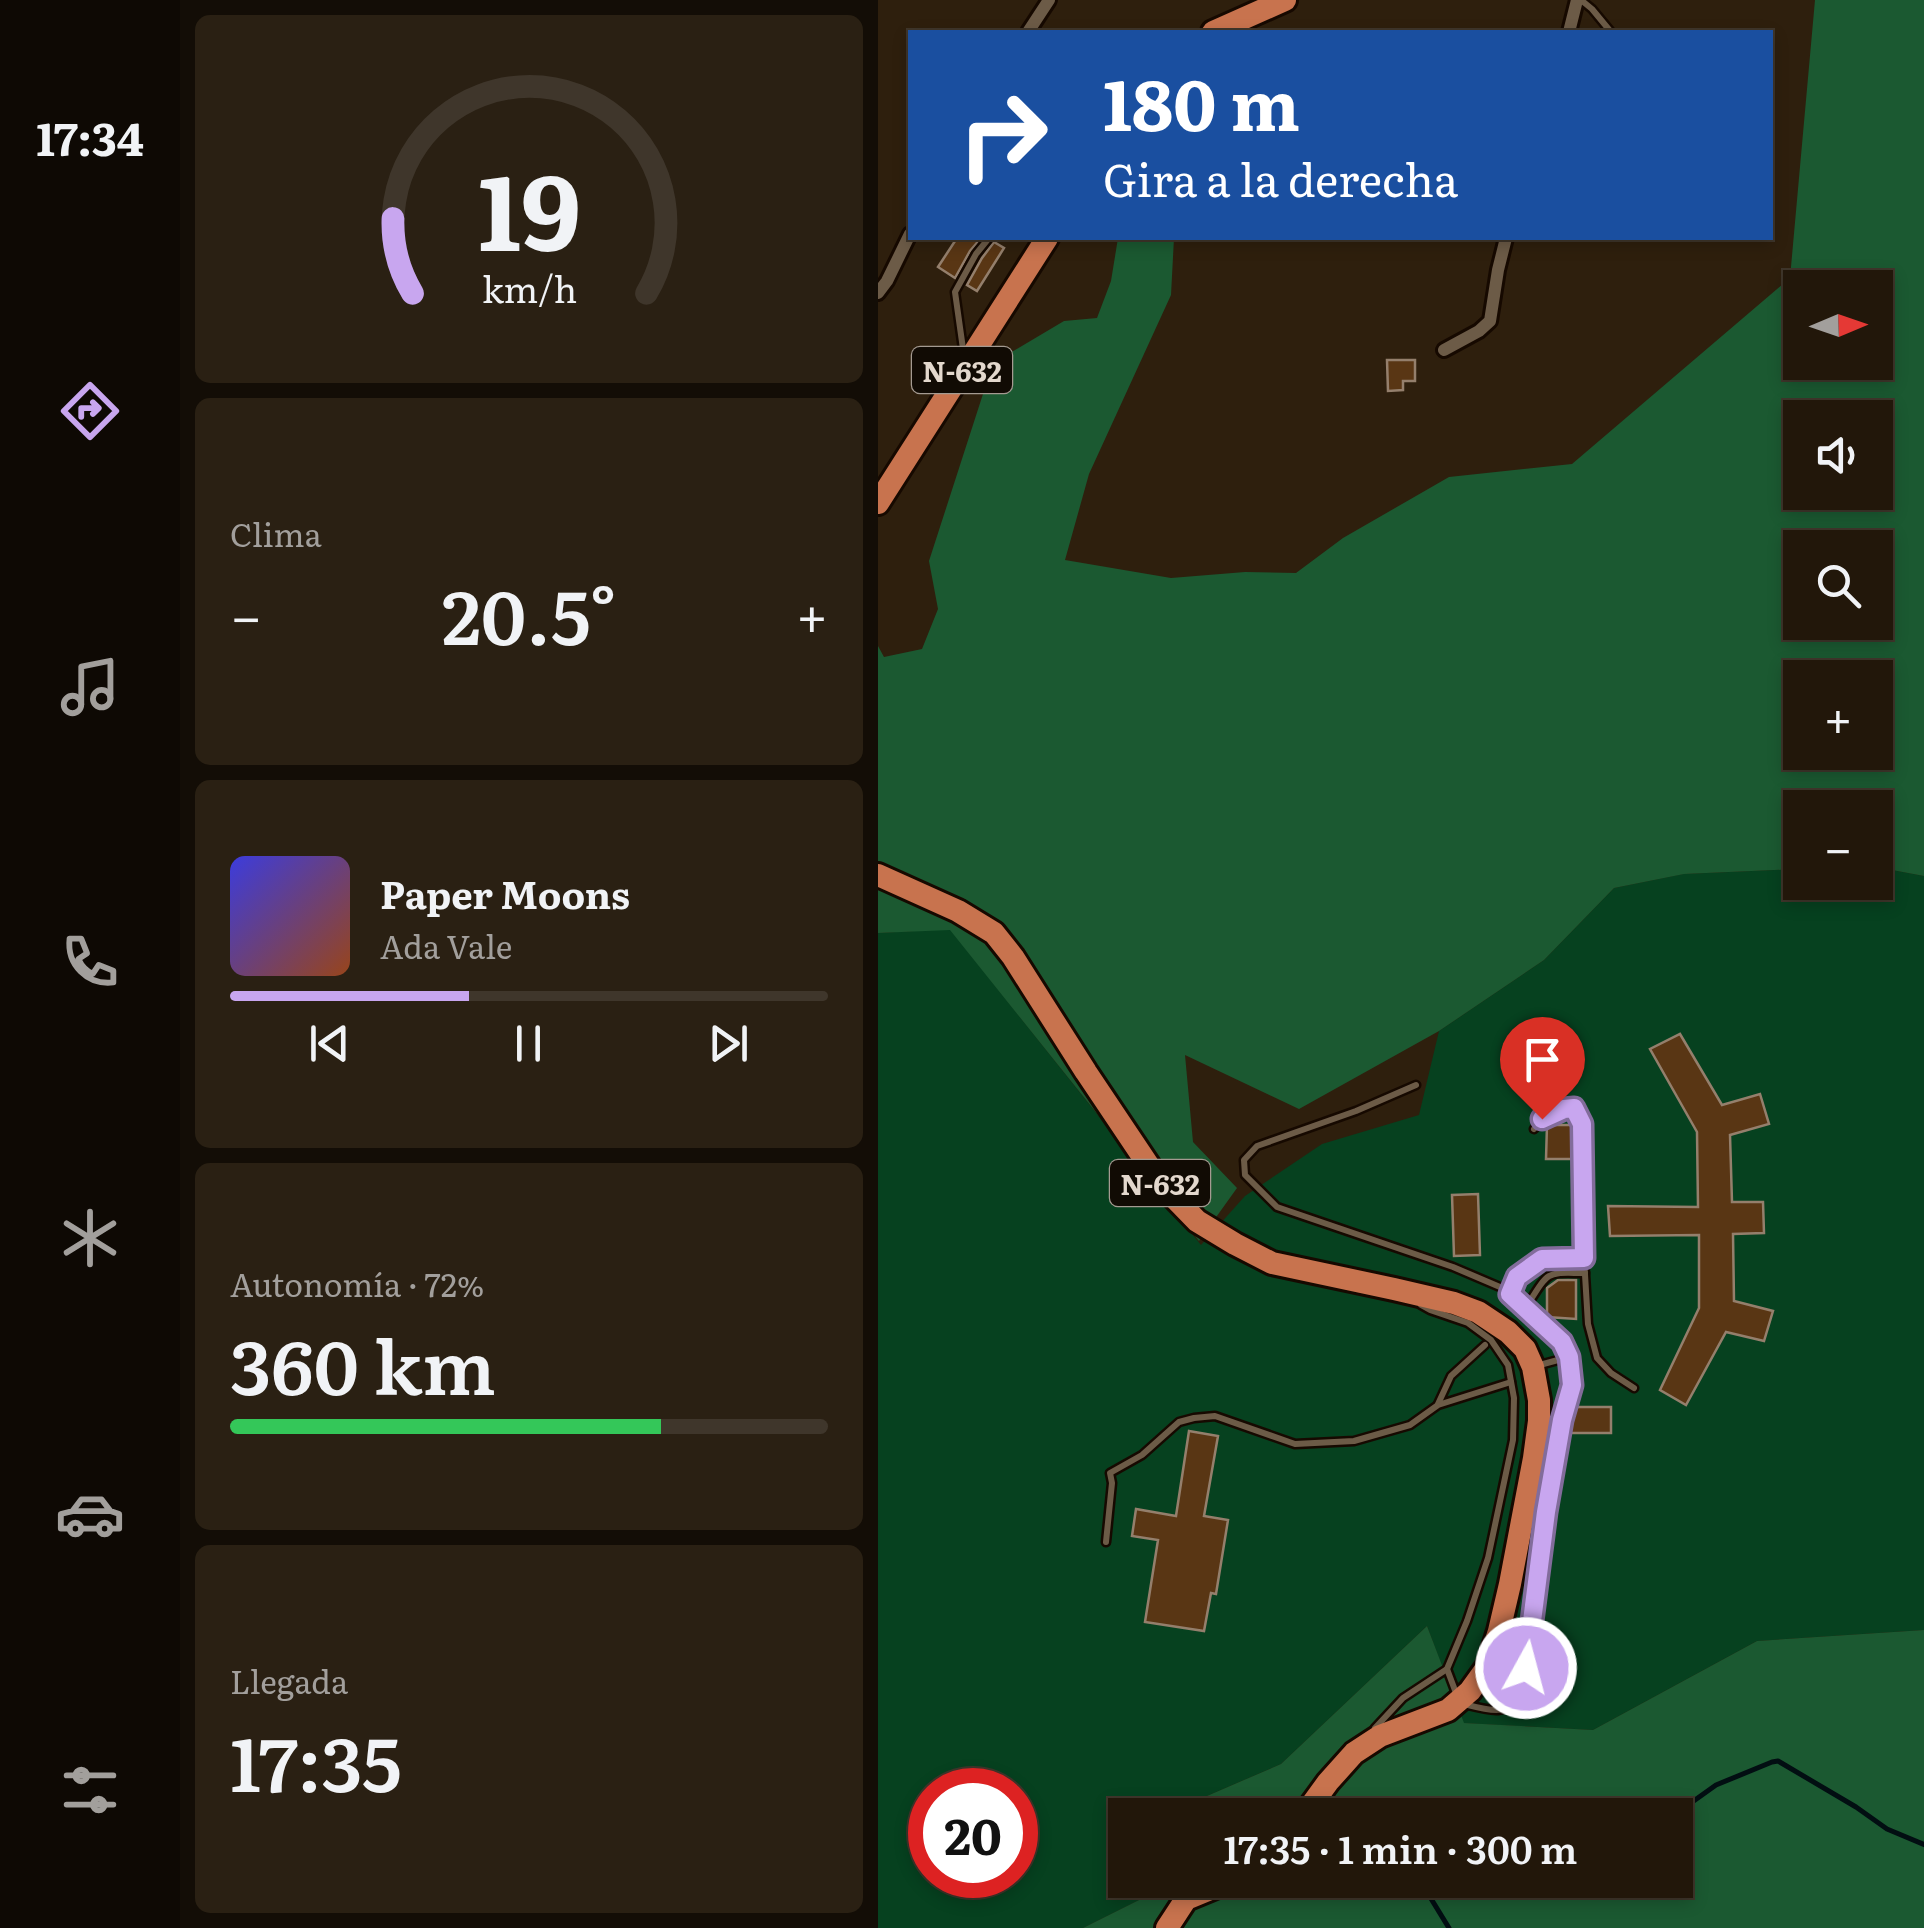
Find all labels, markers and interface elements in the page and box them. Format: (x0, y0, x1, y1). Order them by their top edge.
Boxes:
text: 180 m (1103, 49, 1300, 153)
icon: right (938, 70, 1068, 200)
text: 17:34 (36, 103, 144, 170)
text: 19 (478, 129, 580, 283)
text: Gira a la derecha (1103, 144, 1458, 211)
text: km/h (481, 261, 577, 314)
north arrow (1783, 270, 1893, 380)
map controls (1783, 270, 1893, 900)
road number: N-632 (912, 347, 1012, 393)
icon: directions (55, 376, 125, 446)
button: sound (1783, 400, 1893, 510)
text: Clima (230, 509, 322, 557)
button: search (1783, 530, 1893, 640)
text: 20.5° (442, 557, 616, 668)
text: − (230, 572, 262, 654)
text: + (796, 572, 828, 654)
icon: music (55, 652, 125, 722)
button: + (1783, 660, 1893, 770)
button: − (1783, 790, 1893, 900)
text: Paper Moons (380, 864, 630, 921)
text: Ada Vale (380, 921, 512, 969)
icon: phone (55, 927, 125, 997)
icon: previous (302, 1016, 357, 1071)
icon: pause (501, 1016, 556, 1071)
icon: next (701, 1016, 756, 1071)
pin (1500, 1017, 1585, 1120)
icon: arrive (1515, 1032, 1570, 1087)
road number: N-632 (1110, 1160, 1210, 1206)
icon: climate (55, 1203, 125, 1273)
text: Autonomía · 72% (230, 1259, 484, 1307)
text: 360 km (230, 1307, 496, 1418)
icon: car (55, 1479, 125, 1549)
position arrow (1474, 1616, 1578, 1720)
text: Llegada (230, 1656, 348, 1704)
text: 17:35 (230, 1704, 402, 1815)
icon: filters (55, 1755, 125, 1825)
speed limit sign: 20 (908, 1768, 1038, 1898)
text: 17:35 · 1 min · 300 m (1223, 1819, 1578, 1876)

